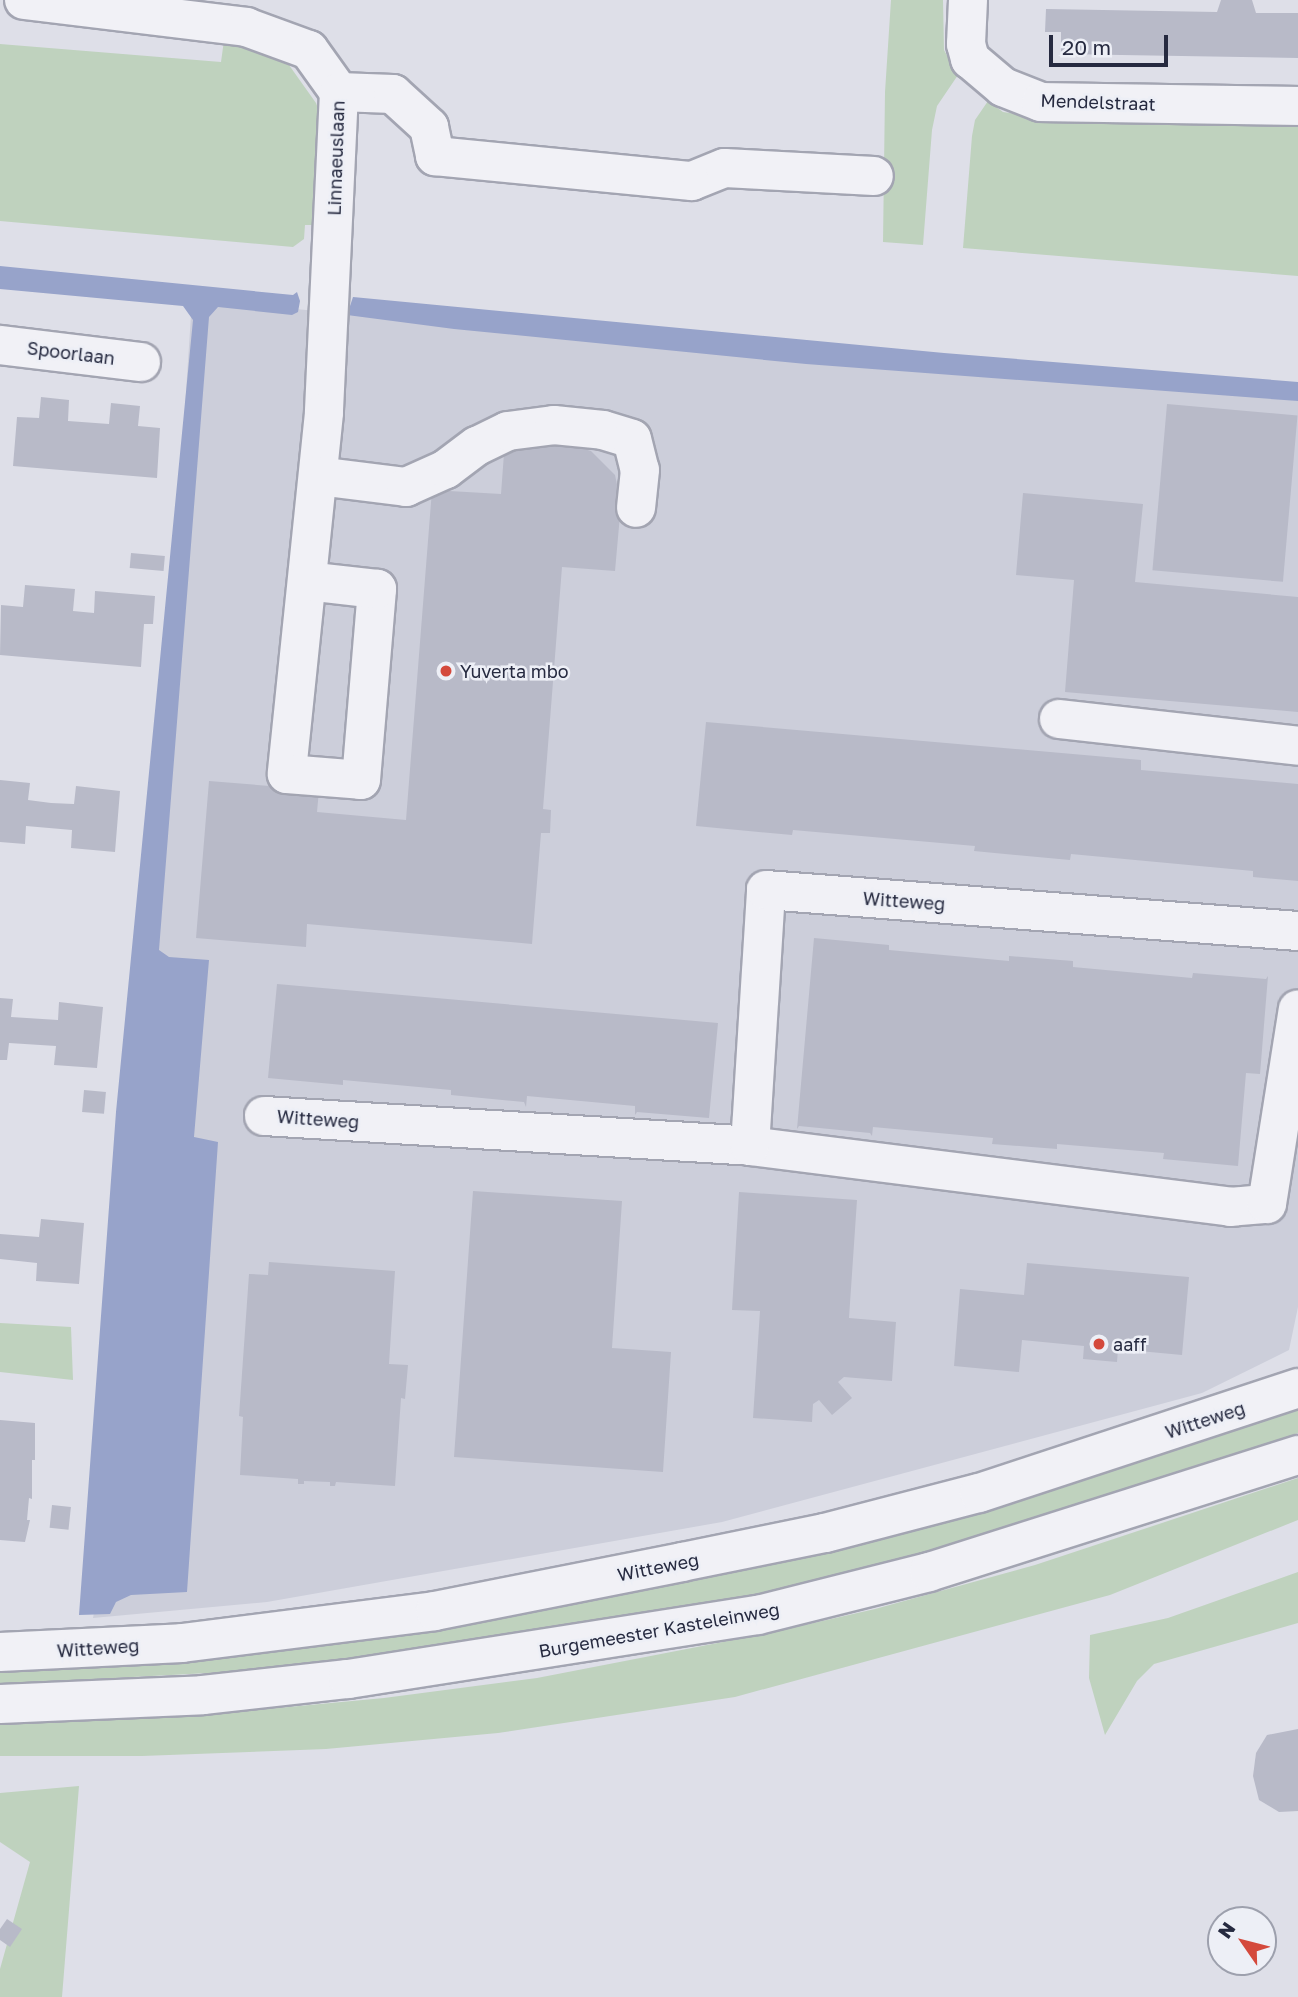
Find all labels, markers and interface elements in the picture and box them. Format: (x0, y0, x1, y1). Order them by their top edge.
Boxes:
scale bar (1053, 21, 1172, 65)
text: 20 m (1062, 34, 1111, 60)
street label: Mendelstraat (1040, 89, 1156, 115)
street label: Linnaeuslaan (323, 100, 349, 216)
street label: Spoorlaan (26, 337, 116, 369)
place label: Yuverta mbo (460, 660, 569, 682)
marker: Yuverta mbo (438, 663, 454, 679)
street label: Witteweg (862, 887, 946, 915)
street label: Witteweg (276, 1105, 360, 1133)
place label: aaff (1113, 1333, 1147, 1355)
marker: aaff (1091, 1336, 1107, 1352)
street label: Witteweg (1162, 1397, 1248, 1443)
street label: Witteweg (615, 1549, 701, 1585)
street label: Burgemeester Kasteleinweg (537, 1598, 781, 1662)
street label: Witteweg (56, 1634, 140, 1662)
north arrow (1207, 1906, 1277, 1976)
text: N (1212, 1917, 1240, 1942)

